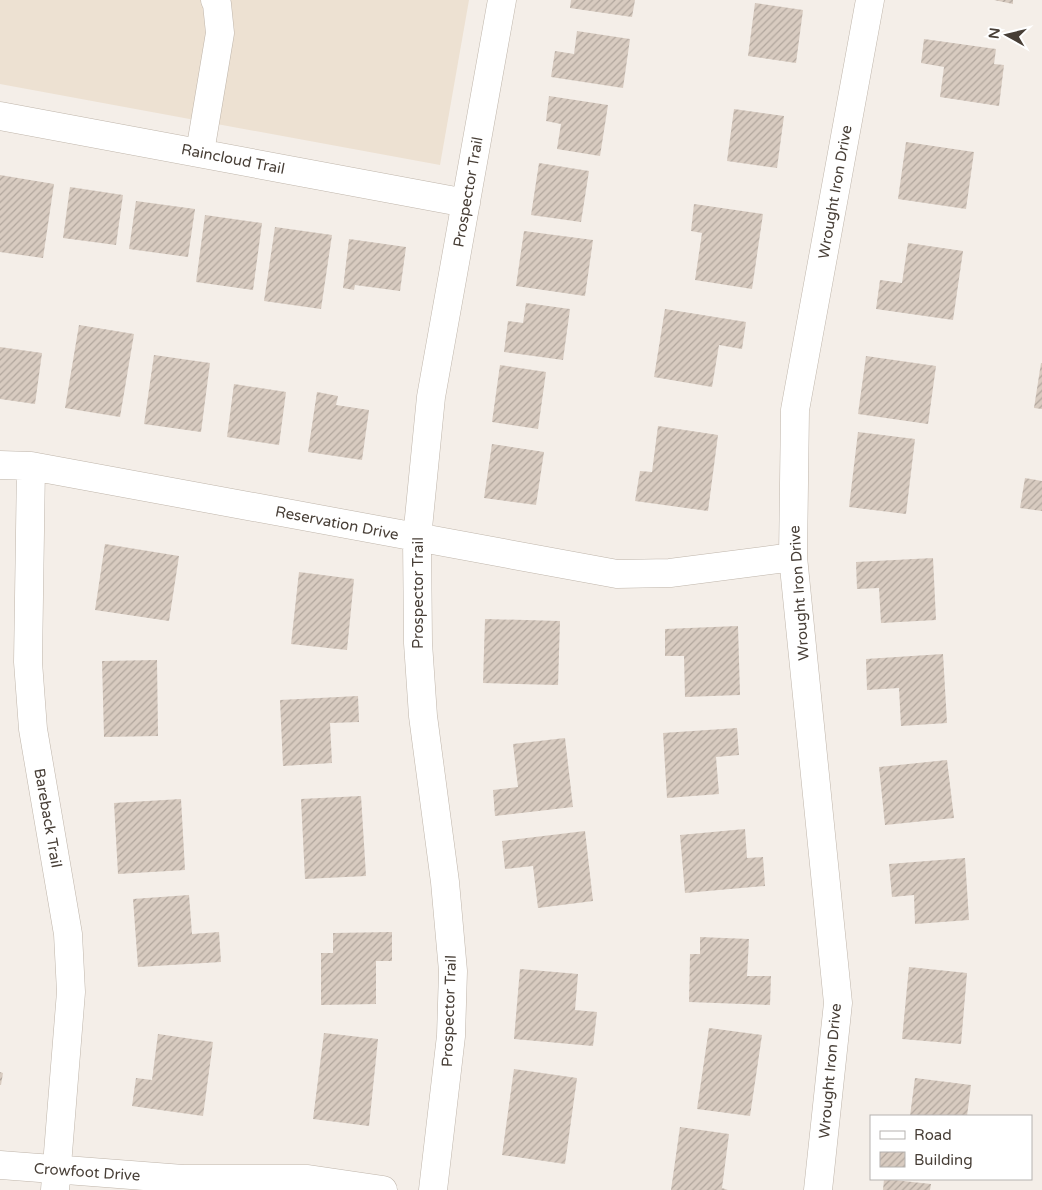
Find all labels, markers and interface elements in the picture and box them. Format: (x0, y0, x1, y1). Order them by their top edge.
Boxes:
north arrow (982, 10, 1032, 60)
text: N (985, 27, 1004, 40)
street label: Wrought Iron Drive (814, 124, 856, 260)
street label: Prospector Trail (449, 135, 487, 249)
street label: Raincloud Trail (180, 140, 286, 178)
street label: Reservation Drive (274, 502, 400, 544)
street label: Wrought Iron Drive (785, 525, 813, 661)
street label: Prospector Trail (409, 537, 427, 649)
street label: Bareback Trail (30, 767, 66, 869)
street label: Prospector Trail (438, 955, 460, 1067)
street label: Wrought Iron Drive (815, 1003, 845, 1139)
legend (870, 1115, 1032, 1180)
text: Road (914, 1126, 952, 1144)
text: Building (914, 1151, 973, 1169)
street label: Crowfoot Drive (33, 1159, 141, 1185)

